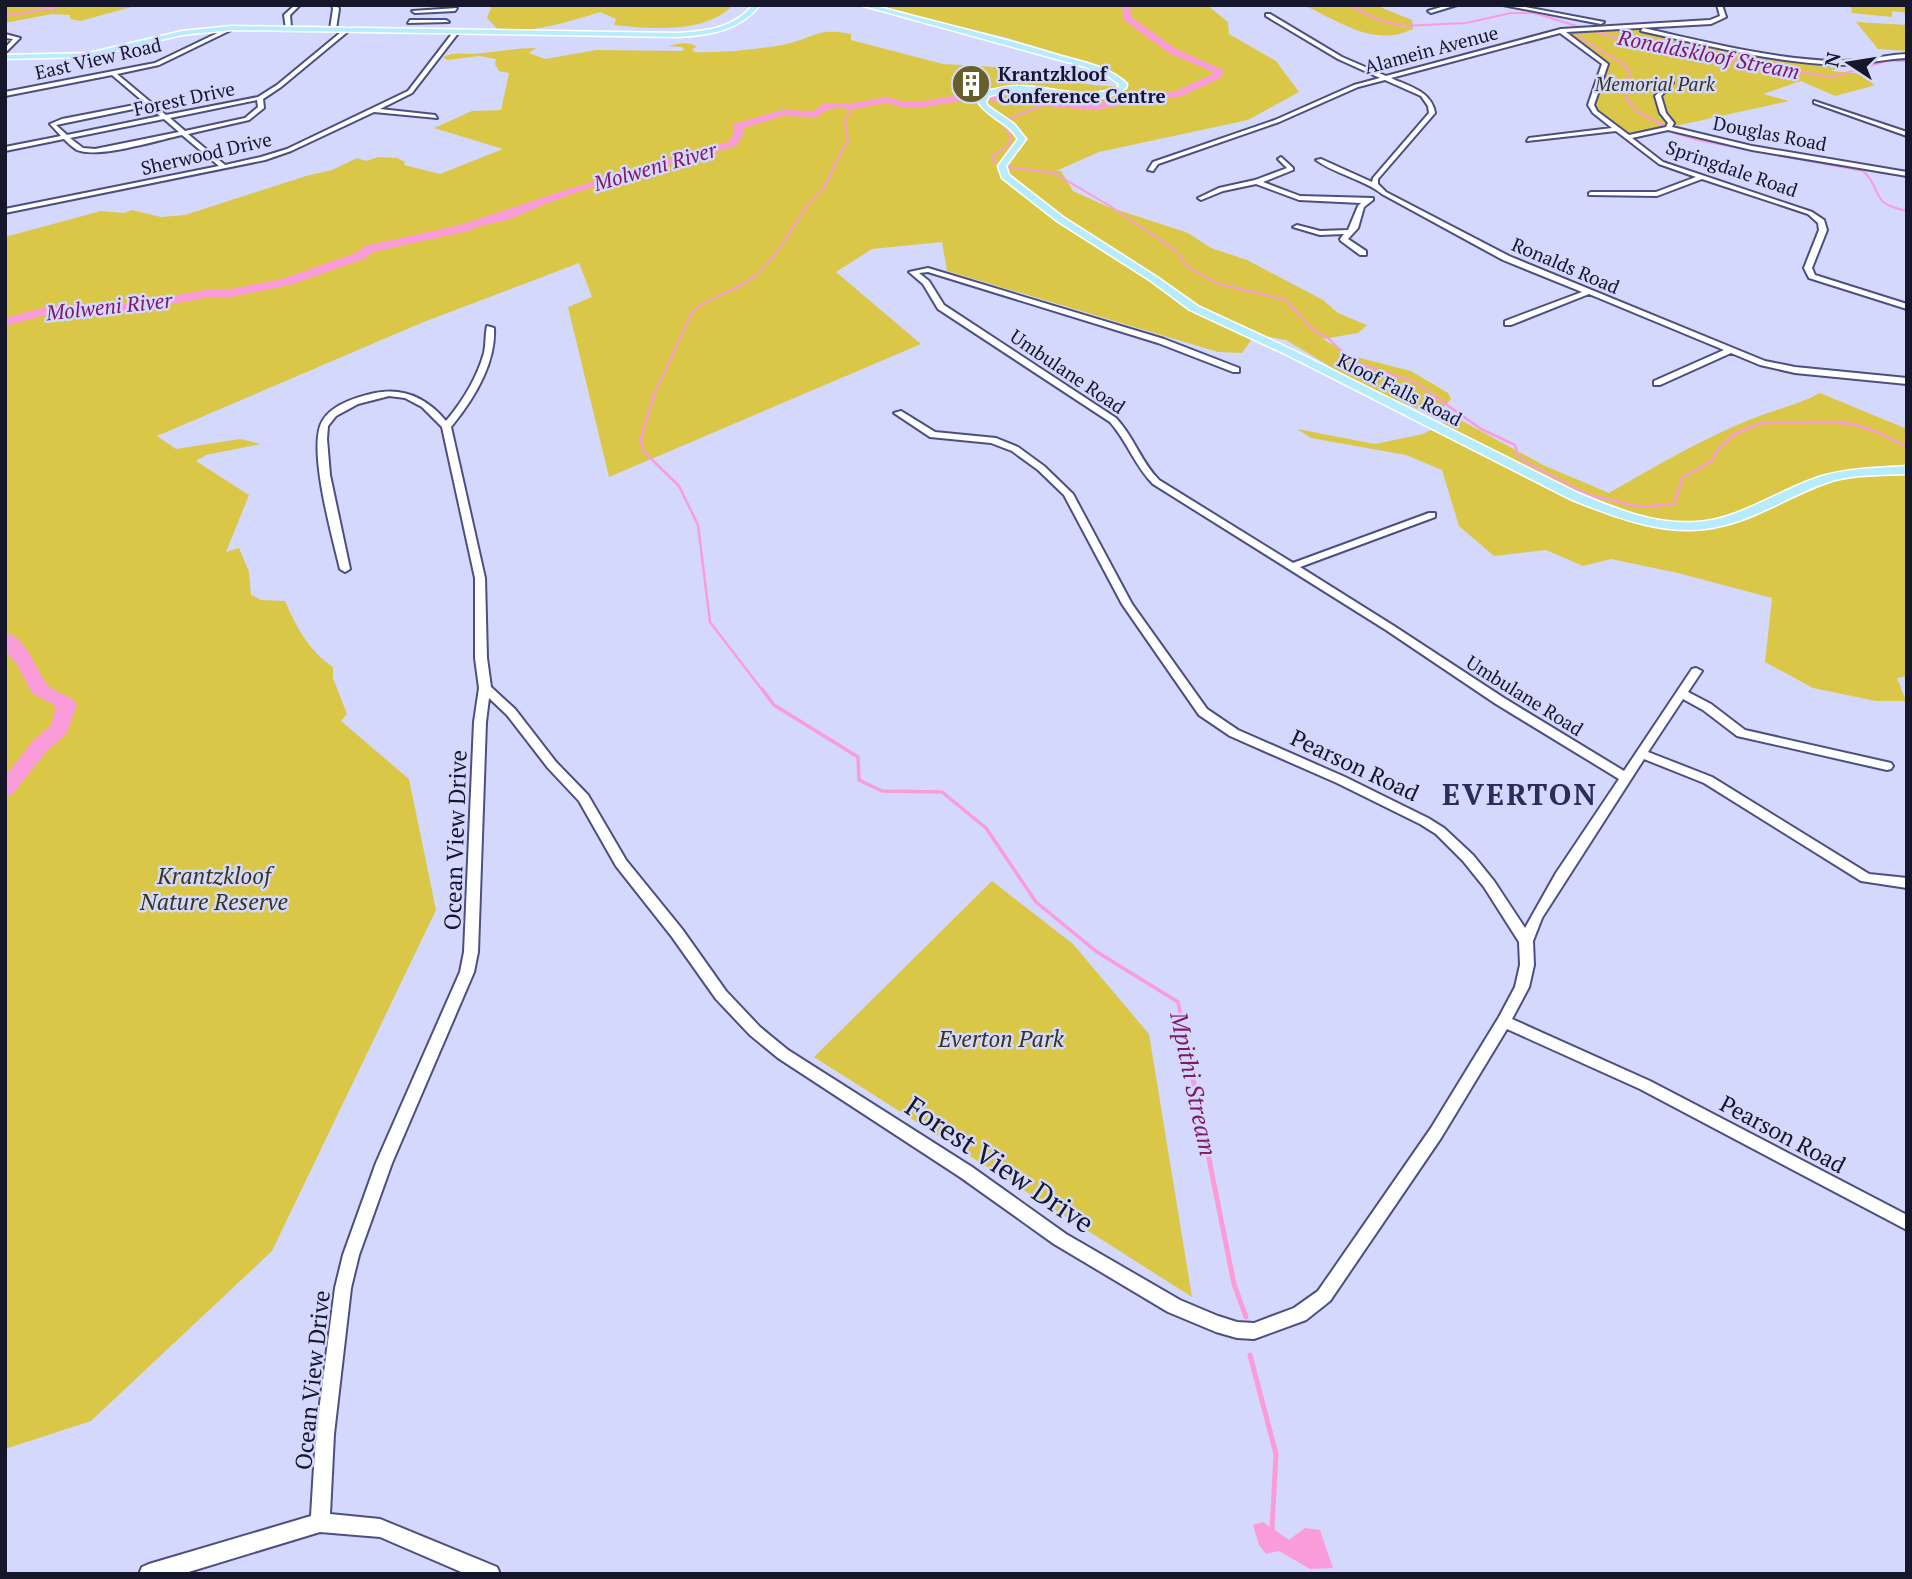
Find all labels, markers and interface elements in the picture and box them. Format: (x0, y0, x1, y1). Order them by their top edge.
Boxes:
street label: Alamein Avenue (1361, 19, 1501, 79)
water label: Ronaldskloof Stream (1615, 22, 1802, 85)
north arrow (1814, 28, 1884, 98)
street label: East View Road (32, 31, 164, 85)
text: N (1818, 49, 1846, 69)
place label: Krantzkloof Conference Centre (998, 61, 1166, 108)
building icon: Krantzkloof Conference Centre (950, 63, 992, 105)
park label: Memorial Park (1594, 71, 1716, 96)
street label: Forest Drive (131, 75, 237, 121)
street label: Douglas Road (1711, 110, 1829, 156)
street label: Sherwood Drive (138, 126, 274, 180)
street label: Springdale Road (1663, 134, 1802, 202)
water label: Molweni River (589, 135, 721, 197)
street label: Ronalds Road (1508, 231, 1624, 299)
water label: Molweni River (44, 285, 174, 327)
street label: Umbulane Road (1006, 323, 1131, 419)
street label: Kloof Falls Road (1333, 347, 1467, 431)
street label: Umbulane Road (1462, 649, 1589, 741)
street label: Pearson Road (1286, 722, 1424, 808)
street label: Ocean View Drive (436, 749, 474, 931)
district label: EVERTON (1442, 774, 1598, 814)
park label: Krantzkloof Nature Reserve (139, 860, 288, 917)
water label: Mpithi Stream (1163, 1008, 1225, 1159)
park label: Everton Park (937, 1023, 1065, 1054)
street label: Forest View Drive (899, 1087, 1101, 1241)
street label: Pearson Road (1715, 1088, 1852, 1180)
street label: Ocean View Drive (287, 1289, 337, 1471)

